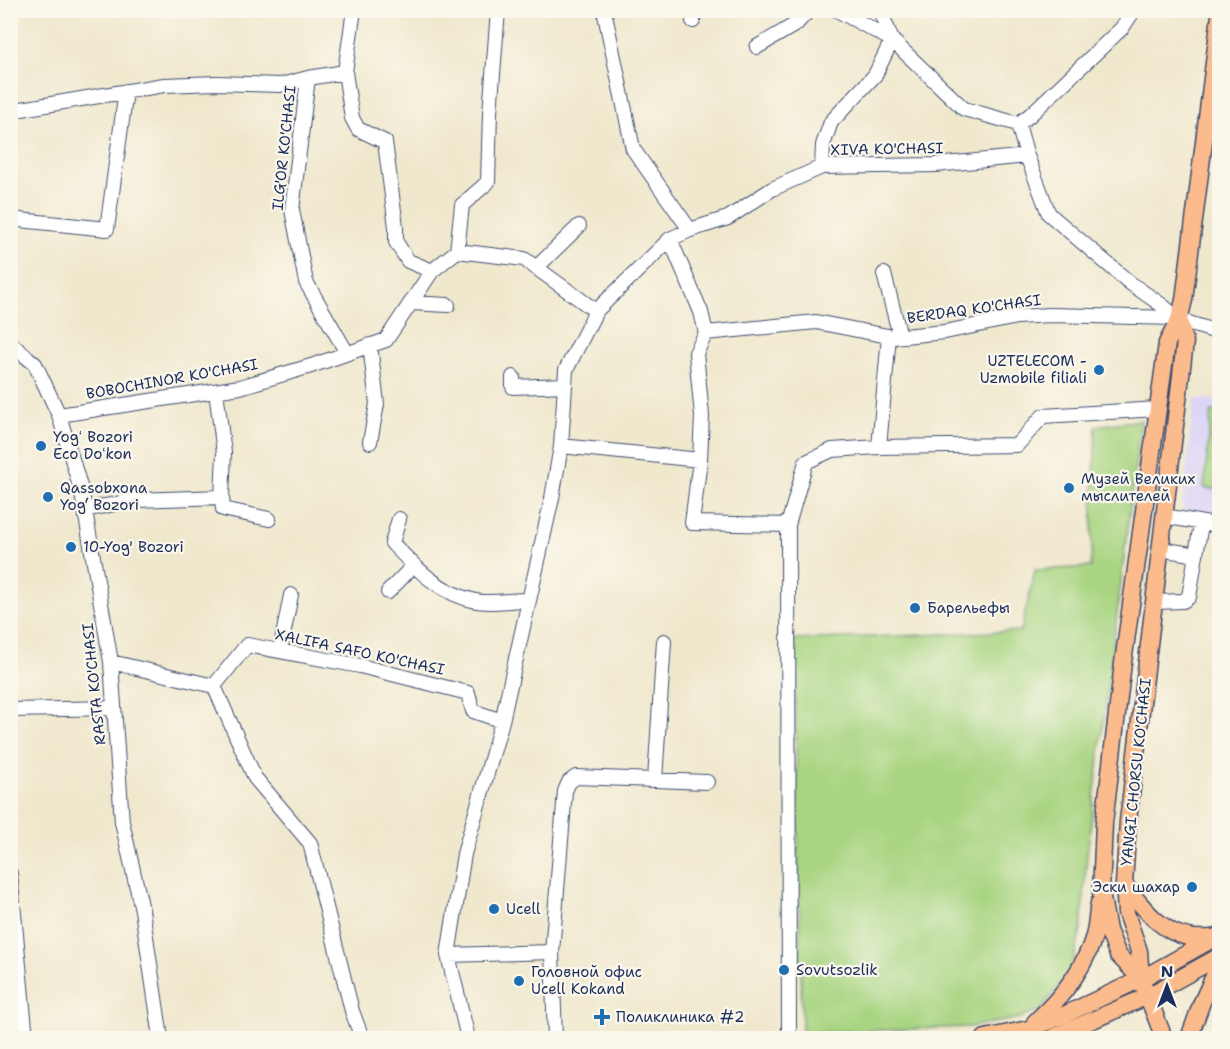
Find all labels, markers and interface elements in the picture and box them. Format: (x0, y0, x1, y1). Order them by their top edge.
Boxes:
street label: ILG'OR KO'CHASI (267, 84, 301, 212)
street label: XIVA KO'CHASI (830, 138, 944, 160)
street label: BERDAQ KO'CHASI (906, 290, 1042, 328)
place label: UZTELECOM - Uzmobile filiali (980, 351, 1087, 388)
street label: BOBOCHINOR KO'CHASI (84, 354, 260, 404)
marker: UZTELECOM - Uzmobile filiali (1092, 363, 1106, 377)
place label: Yogʻ Bozori Eco Doʻkon (53, 427, 133, 464)
marker: Yogʻ Bozori Eco Doʻkon (34, 439, 48, 453)
place label: Музей Великих мыслителей (1081, 469, 1196, 506)
place label: Qassobxona Yog‘ Bozori (60, 478, 148, 515)
marker: Музей Великих мыслителей (1062, 481, 1076, 495)
marker: Qassobxona Yog‘ Bozori (41, 490, 55, 504)
place label: 10-Yog' Bozori (83, 537, 184, 557)
marker: 10-Yog' Bozori (64, 540, 78, 554)
place label: Барельефы (927, 598, 1010, 618)
marker: Барельефы (908, 601, 922, 615)
street label: RASTA KO'CHASI (78, 622, 110, 746)
street label: XALIFA SAFO KO'CHASI (273, 624, 447, 680)
street label: YANGI CHORSU KO'CHASI (1116, 677, 1156, 867)
place label: Эски шахар (1092, 877, 1180, 897)
marker: Эски шахар (1185, 880, 1199, 894)
place label: Ucell (506, 899, 541, 919)
marker: Ucell (487, 902, 501, 916)
north arrow (1137, 956, 1197, 1016)
place label: Sovutsozlik (796, 960, 878, 980)
text: N (1161, 961, 1173, 982)
place label: Головной офис Ucell Kokand (531, 962, 642, 999)
marker: Sovutsozlik (777, 963, 791, 977)
marker: Головной офис Ucell Kokand (512, 974, 526, 988)
place label: Поликлиника #2 (616, 1007, 745, 1027)
marker: Поликлиника #2 (593, 1008, 611, 1026)

